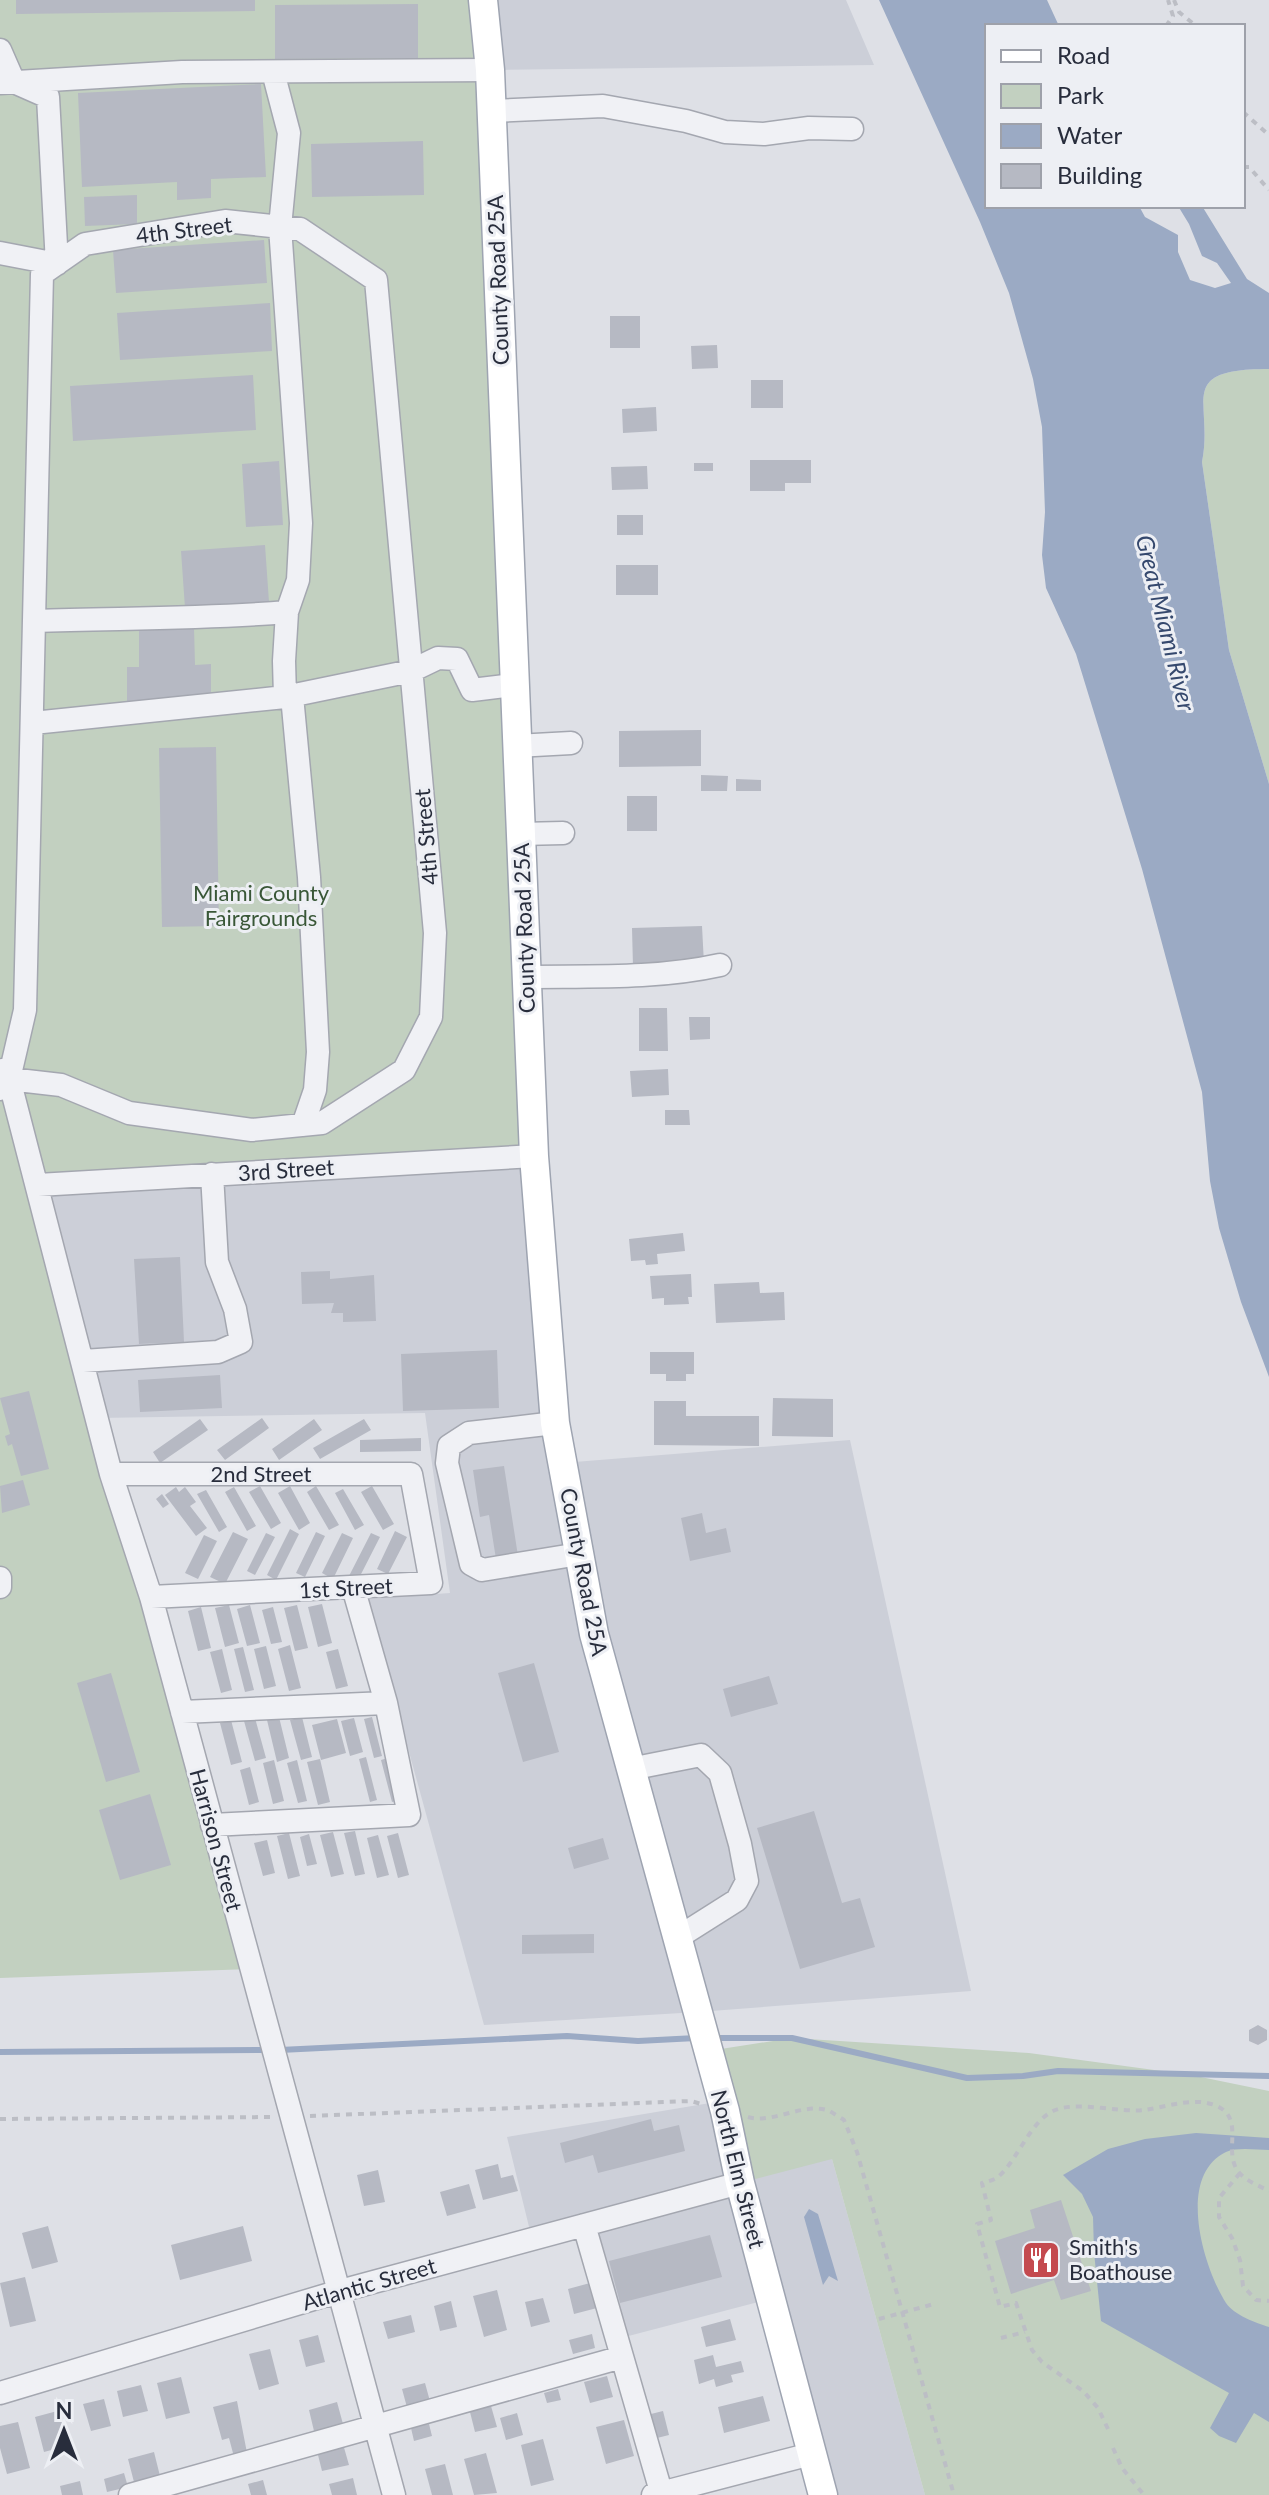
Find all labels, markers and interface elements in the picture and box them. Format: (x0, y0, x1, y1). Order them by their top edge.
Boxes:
legend (985, 24, 1245, 208)
text: Road (1057, 40, 1110, 69)
text: Park (1057, 80, 1105, 109)
text: Water (1057, 120, 1122, 149)
text: Building (1057, 160, 1142, 189)
street label: County Road 25A (481, 194, 514, 366)
street label: 4th Street (134, 210, 234, 249)
water label: Great Miami River (1131, 532, 1203, 714)
street label: 4th Street (408, 788, 443, 886)
street label: County Road 25A (507, 842, 540, 1014)
park label: Miami County Fairgrounds (193, 879, 330, 931)
street label: 3rd Street (237, 1153, 335, 1186)
street label: 2nd Street (211, 1460, 312, 1487)
street label: County Road 25A (555, 1486, 614, 1658)
street label: 1st Street (298, 1572, 394, 1603)
street label: Harrison Street (184, 1766, 249, 1914)
street label: North Elm Street (706, 2087, 771, 2251)
place label: Smith's Boathouse (1069, 2233, 1172, 2285)
restaurant icon: Smith's Boathouse (1020, 2239, 1062, 2281)
street label: Atlantic Street (299, 2251, 439, 2316)
north arrow (24, 2391, 104, 2471)
text: N (56, 2397, 72, 2424)

